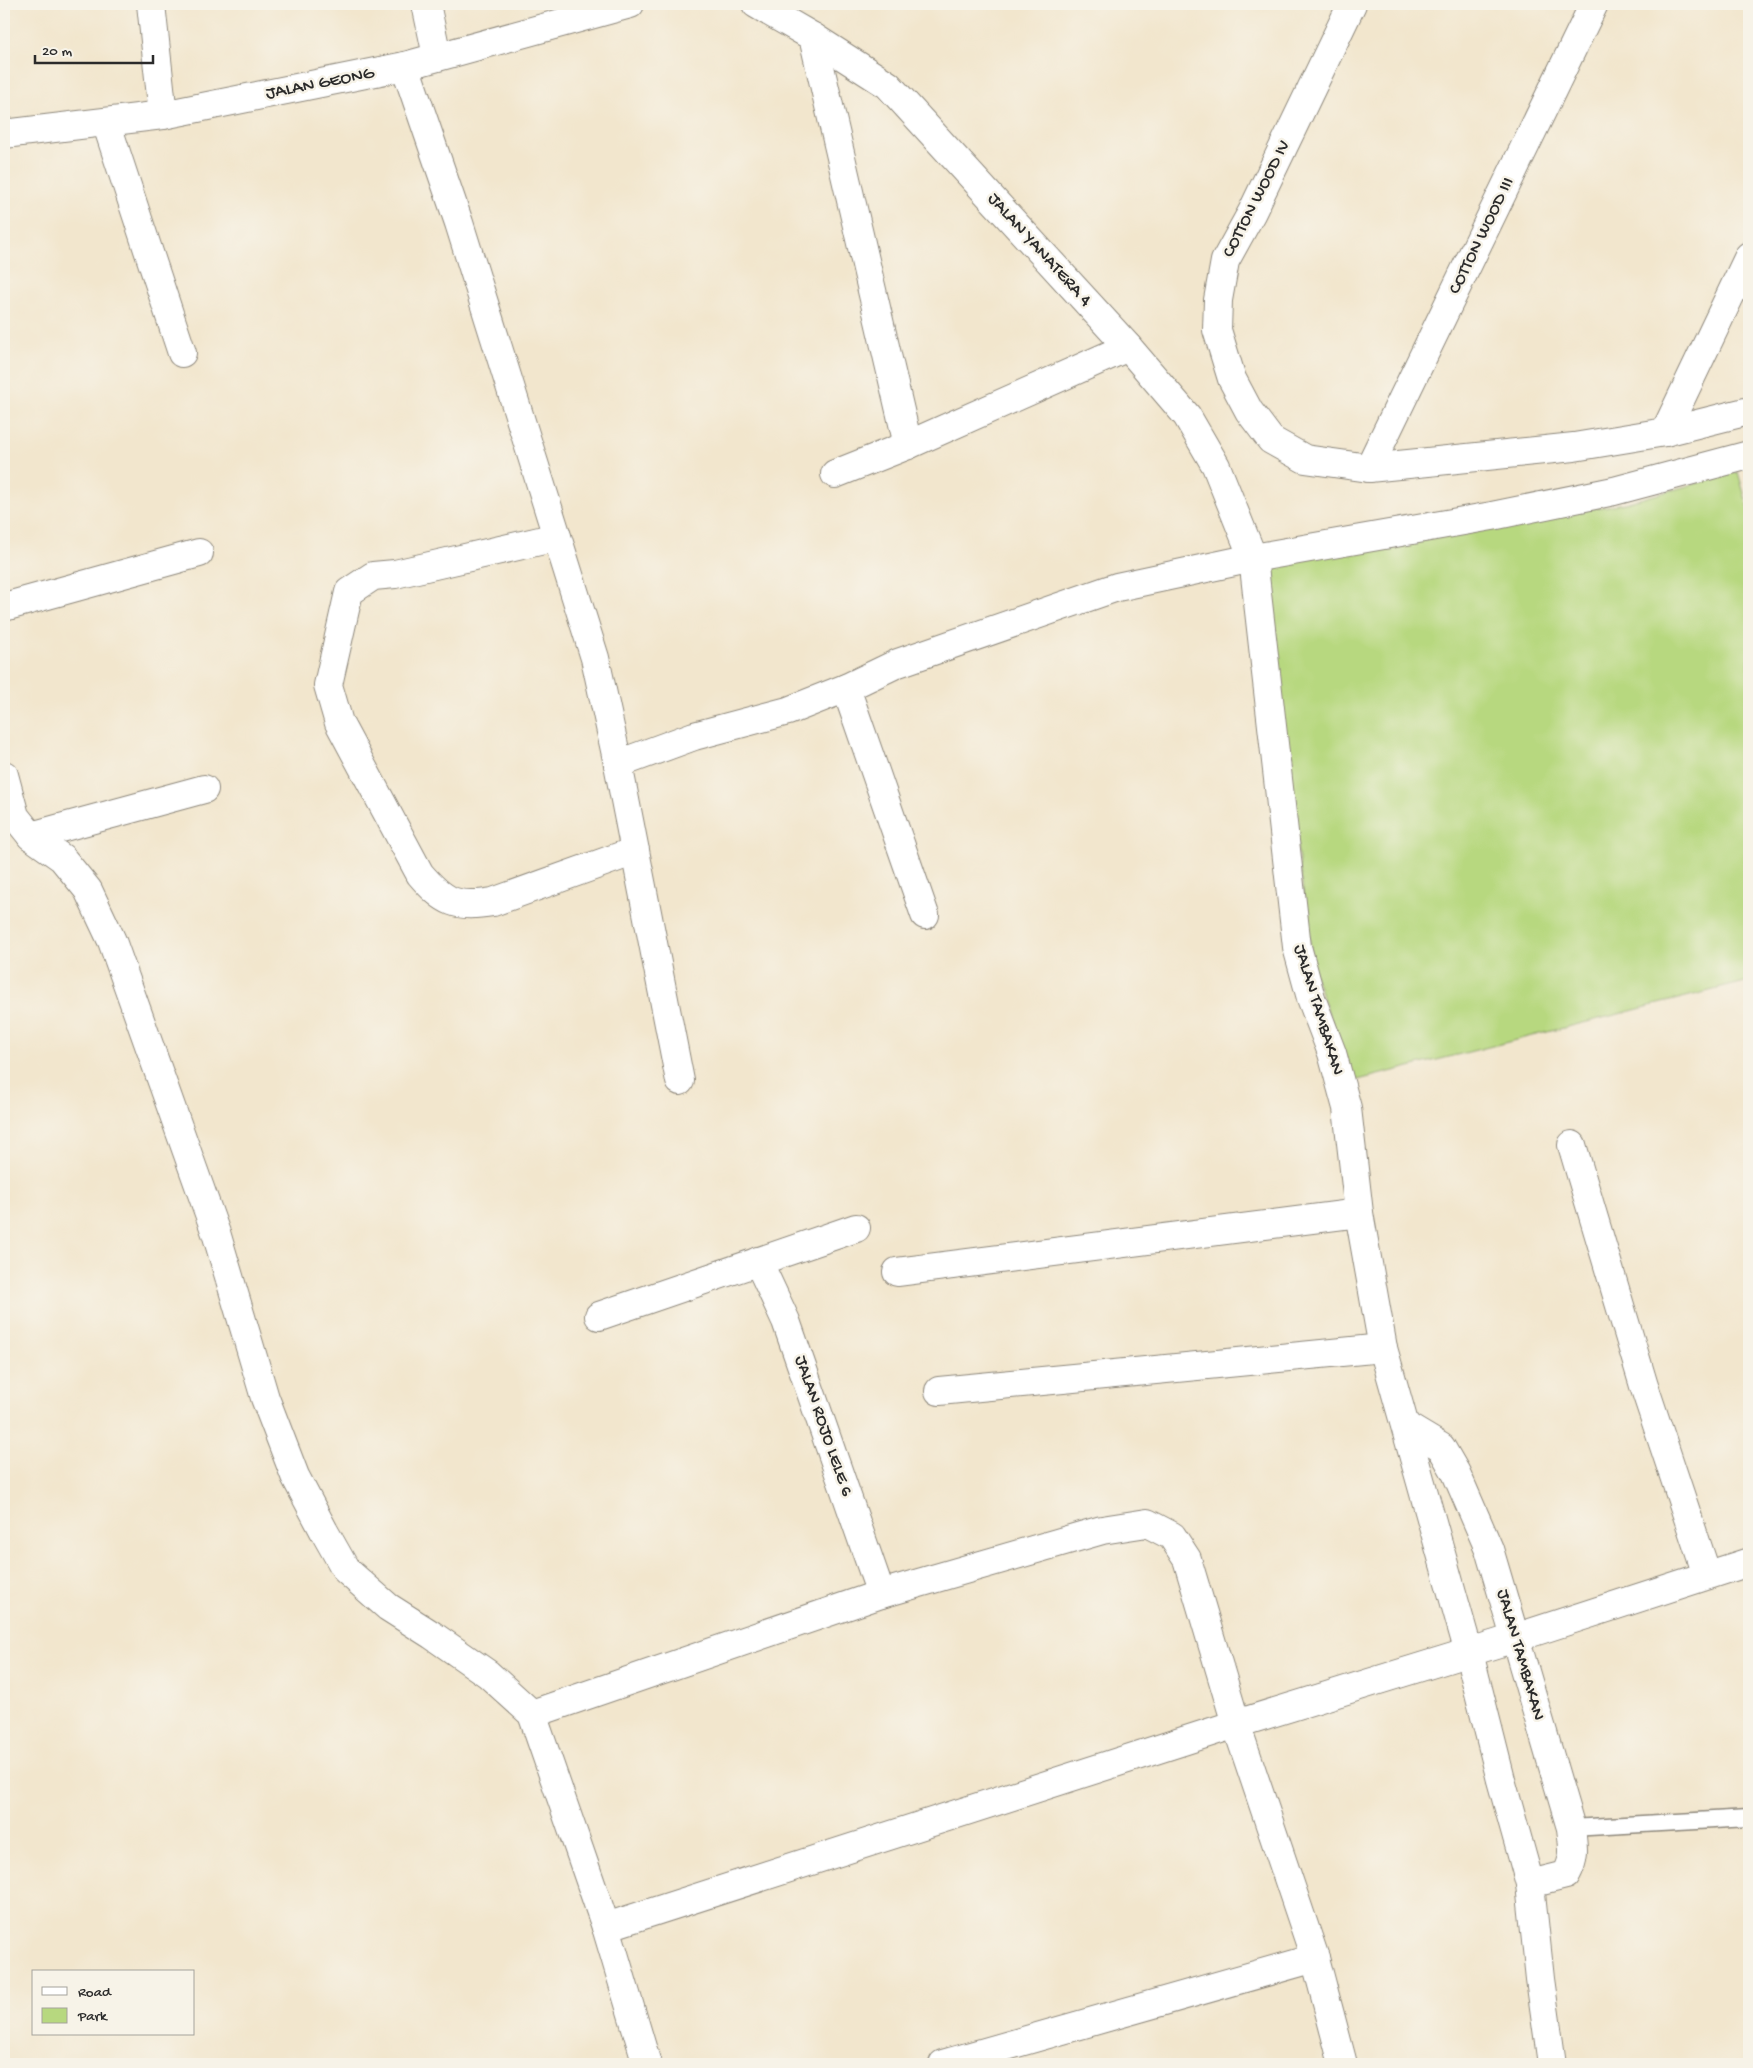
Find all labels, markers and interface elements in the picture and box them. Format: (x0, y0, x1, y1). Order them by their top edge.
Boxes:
scale bar (35, 32, 152, 64)
text: 20 m (42, 43, 72, 61)
street label: JALAN GEONG (264, 63, 377, 105)
street label: COTTON WOOD IV (1218, 137, 1296, 261)
street label: COTTON WOOD III (1445, 174, 1519, 298)
street label: JALAN YANATERA 4 (982, 189, 1096, 312)
street label: JALAN TAMBAKAN (1288, 942, 1348, 1078)
street label: JALAN ROJO LELE 6 (789, 1353, 857, 1500)
street label: JALAN TAMBAKAN (1491, 1587, 1549, 1723)
legend (32, 1970, 195, 2036)
text: Road (78, 1984, 112, 2002)
text: Park (77, 2008, 108, 2026)

